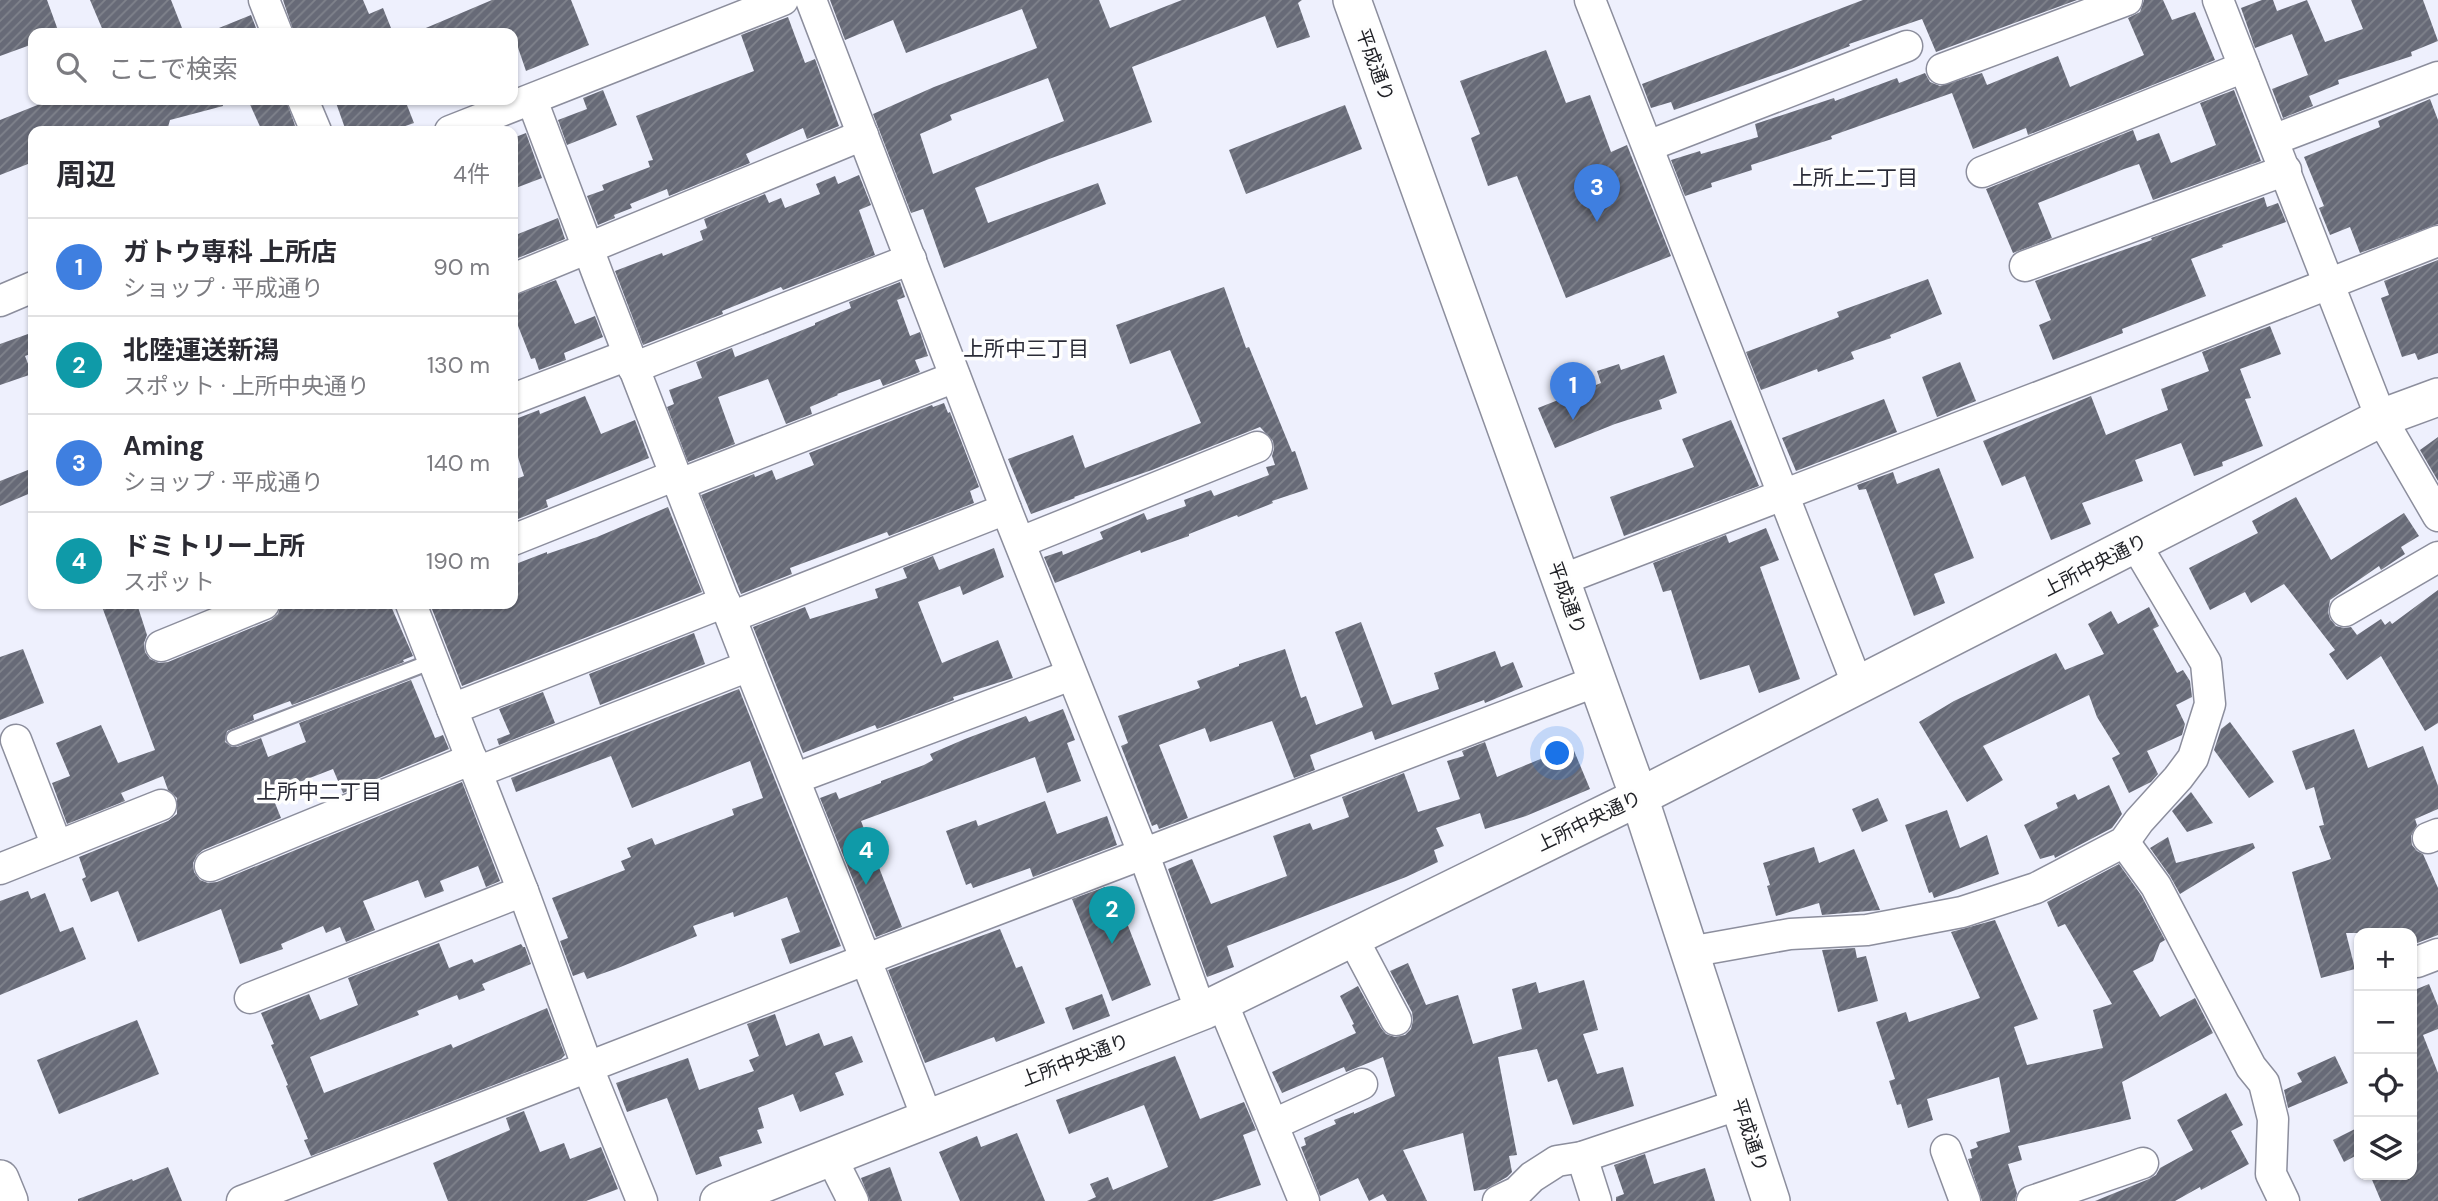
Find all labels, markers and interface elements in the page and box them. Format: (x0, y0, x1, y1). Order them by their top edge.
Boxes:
street label: 平成通り (1350, 25, 1400, 105)
search box (28, 28, 518, 105)
icon: search (52, 48, 90, 86)
text: ここで検索 (108, 52, 238, 86)
text: 周辺 (56, 155, 116, 194)
text: 4件 (453, 159, 490, 189)
pin: 3 (1574, 164, 1620, 222)
district label: 上所上二丁目 (1792, 164, 1918, 192)
text: ガトウ専科 上所店 (123, 235, 337, 269)
text: 1 (75, 252, 83, 282)
text: 90 m (433, 252, 490, 282)
text: ショップ · 平成通り (123, 273, 324, 303)
text: 北陸運送新潟 (123, 333, 279, 367)
district label: 上所中三丁目 (963, 335, 1089, 363)
text: 2 (72, 350, 86, 380)
text: 130 m (427, 350, 490, 380)
pin: 1 (1550, 362, 1596, 420)
text: スポット · 上所中央通り (123, 371, 370, 401)
text: Aming (123, 429, 205, 463)
text: 3 (72, 448, 86, 478)
text: 140 m (427, 448, 490, 478)
text: ショップ · 平成通り (123, 467, 324, 497)
street label: 上所中央通り (2039, 528, 2151, 602)
text: ドミトリー上所 (123, 529, 305, 563)
text: 4 (72, 546, 86, 576)
text: 190 m (426, 546, 490, 576)
street label: 平成通り (1542, 558, 1592, 638)
text: スポット (123, 567, 215, 597)
your location (1540, 736, 1574, 770)
district label: 上所中二丁目 (256, 778, 382, 806)
street label: 上所中央通り (1532, 785, 1646, 857)
pin: 4 (843, 827, 889, 885)
pin: 2 (1089, 886, 1135, 944)
map controls (2354, 928, 2417, 1180)
button: + (2354, 928, 2417, 991)
button: − (2354, 991, 2417, 1054)
street label: 上所中央通り (1017, 1028, 1133, 1092)
button: locate (2354, 1054, 2417, 1117)
street label: 平成通り (1726, 1095, 1774, 1175)
button: layers (2354, 1117, 2417, 1180)

